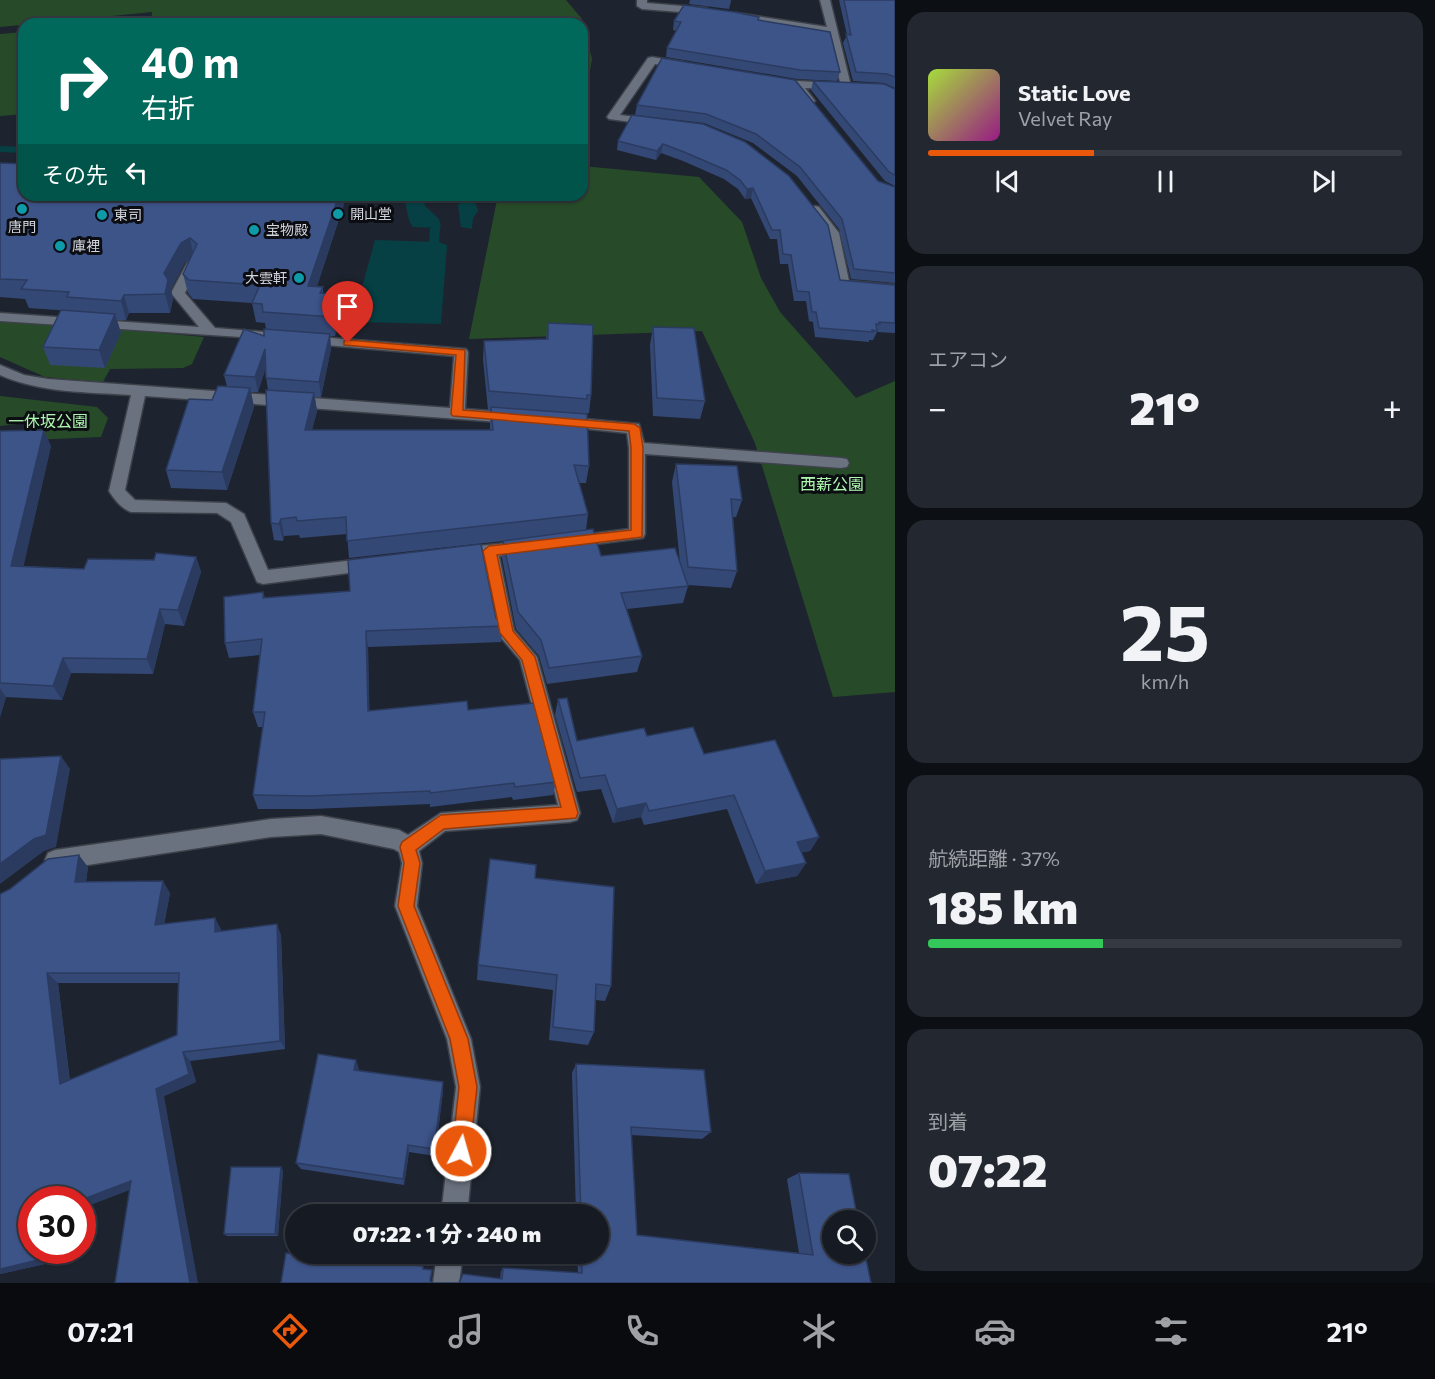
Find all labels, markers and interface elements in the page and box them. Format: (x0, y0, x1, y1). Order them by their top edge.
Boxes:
text: 40 m (141, 35, 239, 87)
icon: right (42, 42, 120, 120)
text: Static Love (1018, 79, 1131, 106)
text: 右折 (141, 91, 195, 124)
text: Velvet Ray (1018, 106, 1112, 130)
icon: left (120, 156, 153, 189)
text: その先 (42, 161, 108, 188)
icon: previous (991, 165, 1024, 198)
icon: pause (1149, 165, 1182, 198)
icon: next (1307, 165, 1340, 198)
marker: 唐門 (15, 202, 29, 216)
place label: 開山堂 (350, 205, 392, 222)
place label: 東司 (114, 206, 142, 223)
marker: 開山堂 (331, 207, 345, 221)
marker: 東司 (95, 208, 109, 222)
place label: 唐門 (8, 218, 36, 235)
place label: 宝物殿 (266, 221, 308, 238)
marker: 宝物殿 (247, 223, 261, 237)
place label: 庫裡 (72, 237, 100, 254)
marker: 庫裡 (53, 239, 67, 253)
place label: 大雲軒 (245, 269, 287, 286)
marker: 大雲軒 (292, 271, 306, 285)
pin (322, 281, 373, 343)
icon: arrive (331, 290, 364, 323)
text: エアコン (928, 347, 1008, 371)
text: 21° (1129, 379, 1200, 434)
text: − (928, 386, 947, 427)
text: + (1383, 386, 1402, 427)
park label: 一休坂公園 (8, 411, 88, 430)
park label: 西薪公園 (800, 474, 864, 493)
text: 25 (1120, 582, 1210, 677)
text: km/h (1141, 669, 1189, 693)
text: 航続距離 · 37% (928, 846, 1060, 870)
text: 185 km (928, 878, 1078, 933)
text: 到着 (928, 1109, 968, 1133)
position arrow (429, 1119, 493, 1183)
text: 07:22 (928, 1141, 1048, 1196)
speed limit sign: 30 (18, 1186, 96, 1264)
map controls (822, 1210, 876, 1264)
button: search (822, 1210, 876, 1264)
text: 07:22 · 1 分 · 240 m (353, 1220, 541, 1247)
icon: directions (269, 1310, 311, 1352)
icon: music (445, 1310, 487, 1352)
icon: phone (621, 1310, 663, 1352)
icon: climate (798, 1310, 840, 1352)
icon: car (974, 1310, 1016, 1352)
icon: filters (1150, 1310, 1192, 1352)
text: 07:21 (67, 1315, 134, 1348)
text: 21° (1326, 1315, 1368, 1348)

